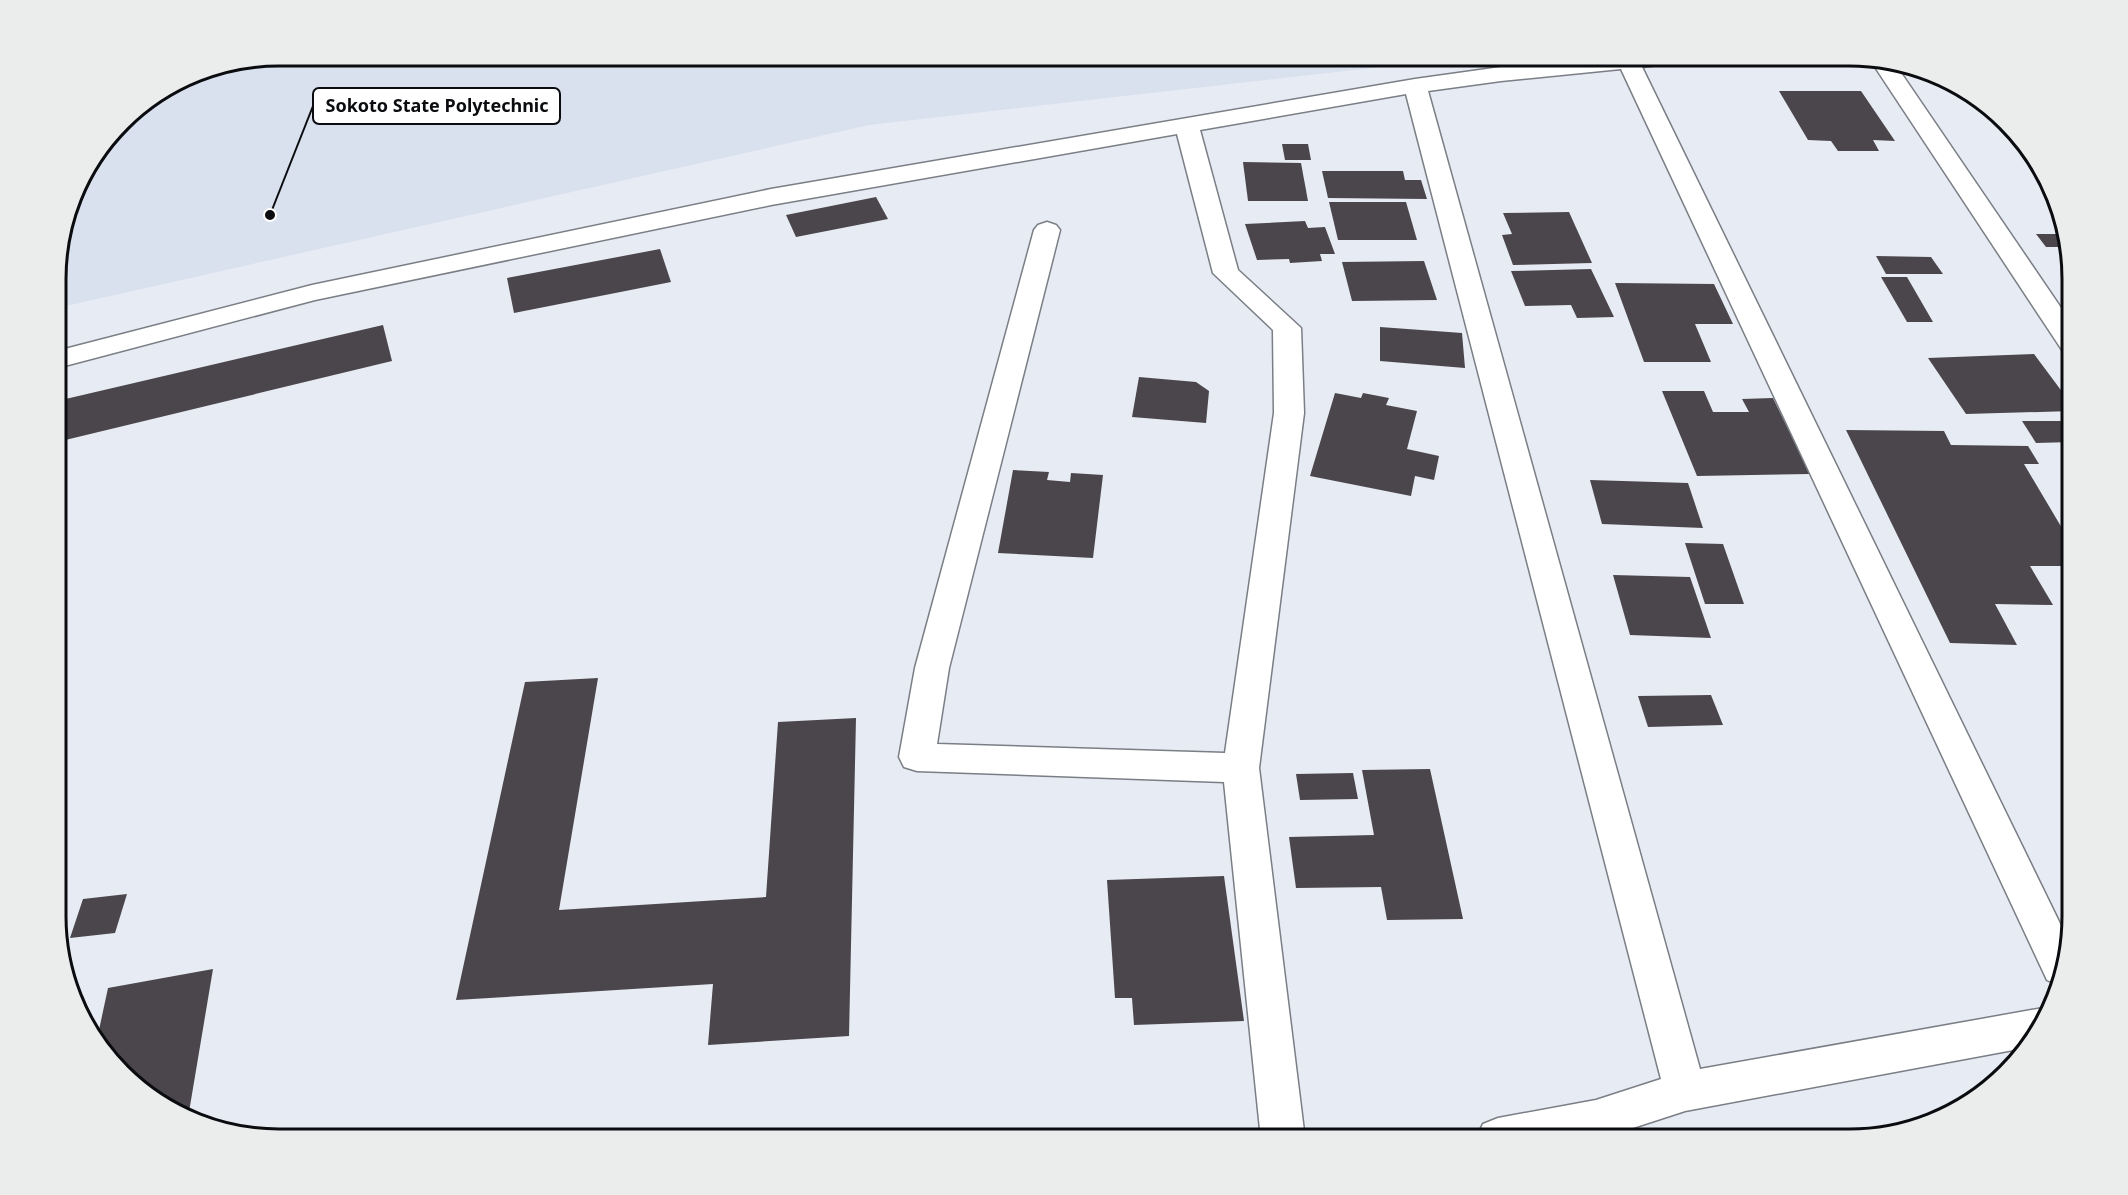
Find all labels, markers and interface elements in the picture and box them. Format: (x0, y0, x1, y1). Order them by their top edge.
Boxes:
callout: Sokoto State Polytechnic (313, 88, 560, 124)
text: Sokoto State Polytechnic (325, 93, 549, 117)

